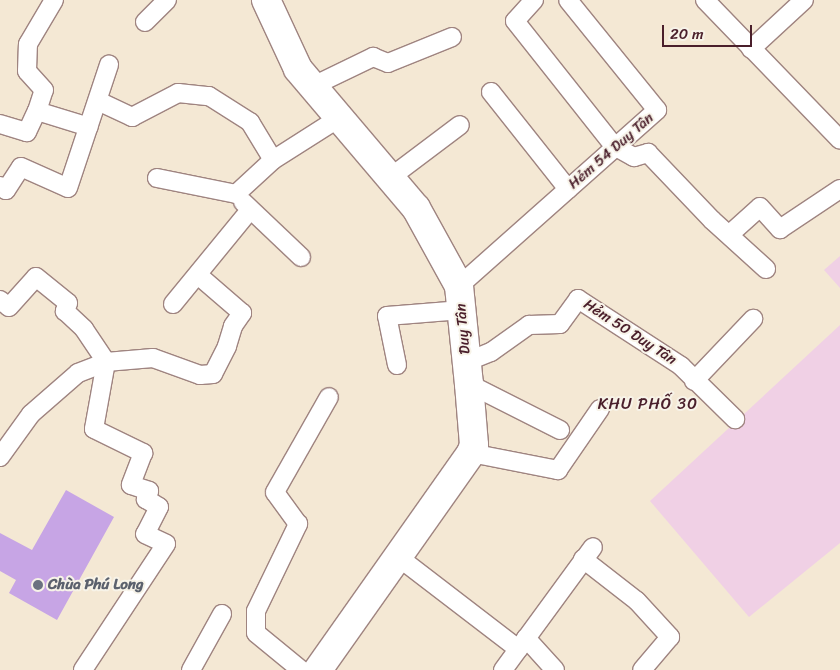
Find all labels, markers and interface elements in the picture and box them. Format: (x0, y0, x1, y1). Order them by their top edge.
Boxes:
scale bar (665, 15, 755, 47)
text: 20 m (670, 21, 704, 47)
street label: Hẻm 54 Duy Tân (565, 109, 657, 193)
street label: Hẻm 50 Duy Tân (580, 295, 680, 369)
street label: Duy Tân (452, 303, 474, 355)
district label: KHU PHỐ 30 (597, 394, 699, 414)
place label: Chùa Phú Long (48, 576, 144, 594)
marker: Chùa Phú Long (32, 579, 44, 591)

